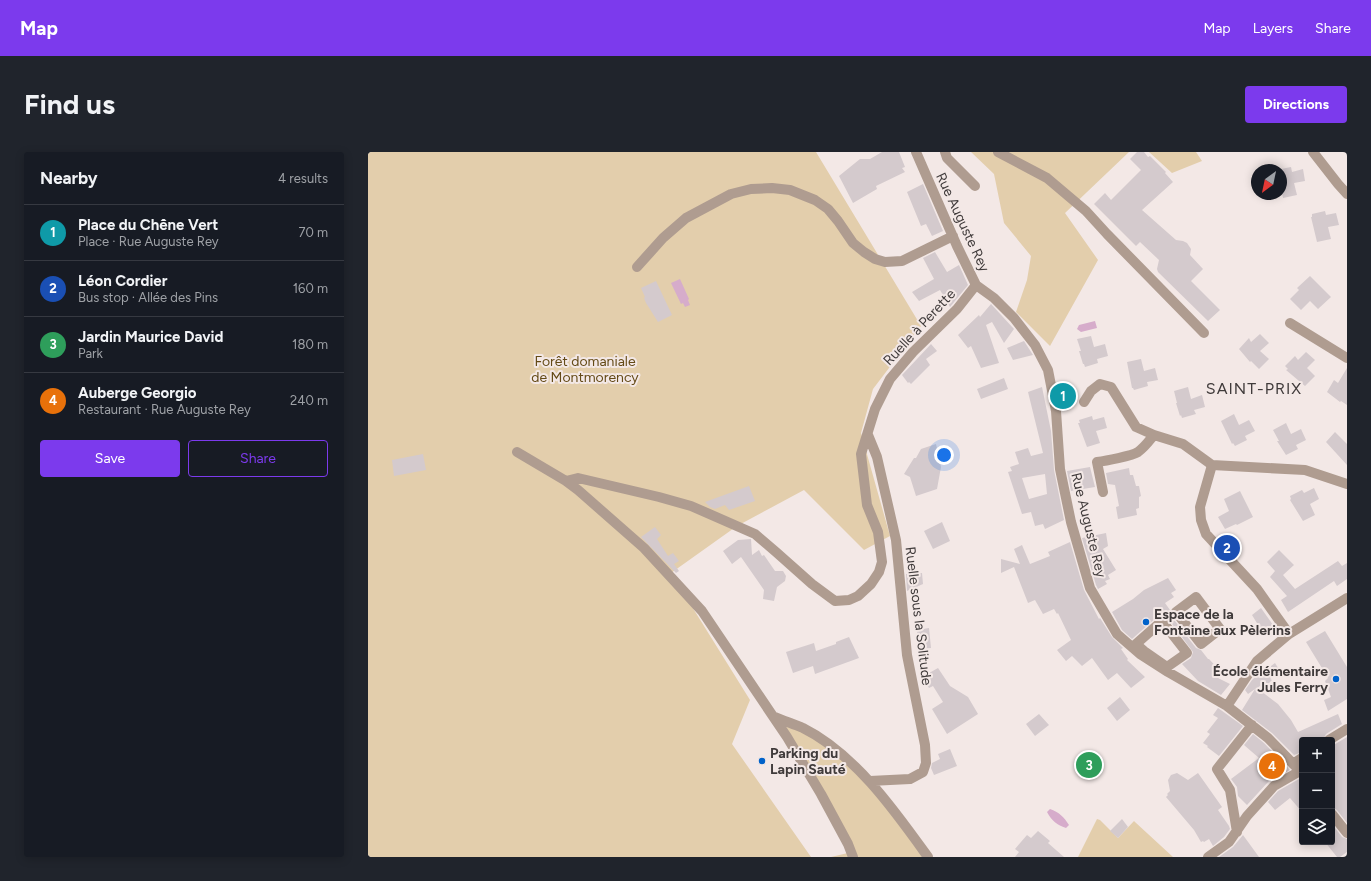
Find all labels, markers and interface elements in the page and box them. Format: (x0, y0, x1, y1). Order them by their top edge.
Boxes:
text: Map (20, 17, 58, 40)
text: Map (1203, 20, 1231, 37)
text: Layers (1253, 20, 1293, 37)
text: Share (1315, 20, 1351, 37)
button: Directions (1245, 86, 1347, 123)
text: Find us (24, 87, 115, 121)
north arrow (1251, 164, 1287, 200)
text: Nearby (40, 168, 98, 188)
street label: Rue Auguste Rey (932, 170, 993, 275)
text: 4 results (278, 171, 328, 186)
text: Place du Chêne Vert (78, 216, 218, 234)
text: 1 (50, 225, 56, 240)
text: 70 m (298, 225, 328, 240)
text: Place · Rue Auguste Rey (78, 234, 219, 249)
text: Léon Cordier (78, 272, 167, 290)
text: 2 (49, 281, 57, 296)
text: 160 m (293, 281, 328, 296)
street label: Ruelle à Perette (880, 285, 959, 369)
text: Bus stop · Allée des Pins (78, 290, 218, 305)
text: Jardin Maurice David (78, 328, 223, 346)
text: 3 (49, 337, 57, 352)
text: 180 m (292, 337, 328, 352)
text: Park (78, 346, 103, 361)
park label: Forêt domaniale de Montmorency (531, 353, 639, 386)
district label: SAINT-PRIX (1206, 379, 1302, 398)
pin: 1 (1050, 381, 1076, 411)
text: Auberge Georgio (78, 384, 197, 402)
text: 4 (49, 393, 57, 408)
text: 240 m (290, 393, 328, 408)
text: Restaurant · Rue Auguste Rey (78, 402, 251, 417)
button: Save (40, 440, 180, 477)
button: Share (188, 440, 328, 477)
your location (934, 445, 954, 465)
street label: Rue Auguste Rey (1067, 471, 1110, 580)
pin: 2 (1214, 533, 1240, 563)
street label: Ruelle sous la Solitude (902, 546, 935, 687)
place label: Espace de la Fontaine aux Pèlerins (1154, 606, 1291, 639)
marker: Espace de la Fontaine aux Pèlerins (1141, 617, 1151, 627)
place label: École élémentaire Jules Ferry (1213, 663, 1329, 696)
marker: École élémentaire Jules Ferry (1331, 674, 1341, 684)
map controls (1299, 737, 1335, 845)
button: + (1299, 737, 1335, 773)
place label: Parking du Lapin Sauté (770, 745, 846, 778)
pin: 3 (1076, 750, 1102, 780)
pin: 4 (1259, 751, 1285, 781)
marker: Parking du Lapin Sauté (757, 756, 767, 766)
button: − (1299, 773, 1335, 809)
button: layers (1299, 809, 1335, 845)

